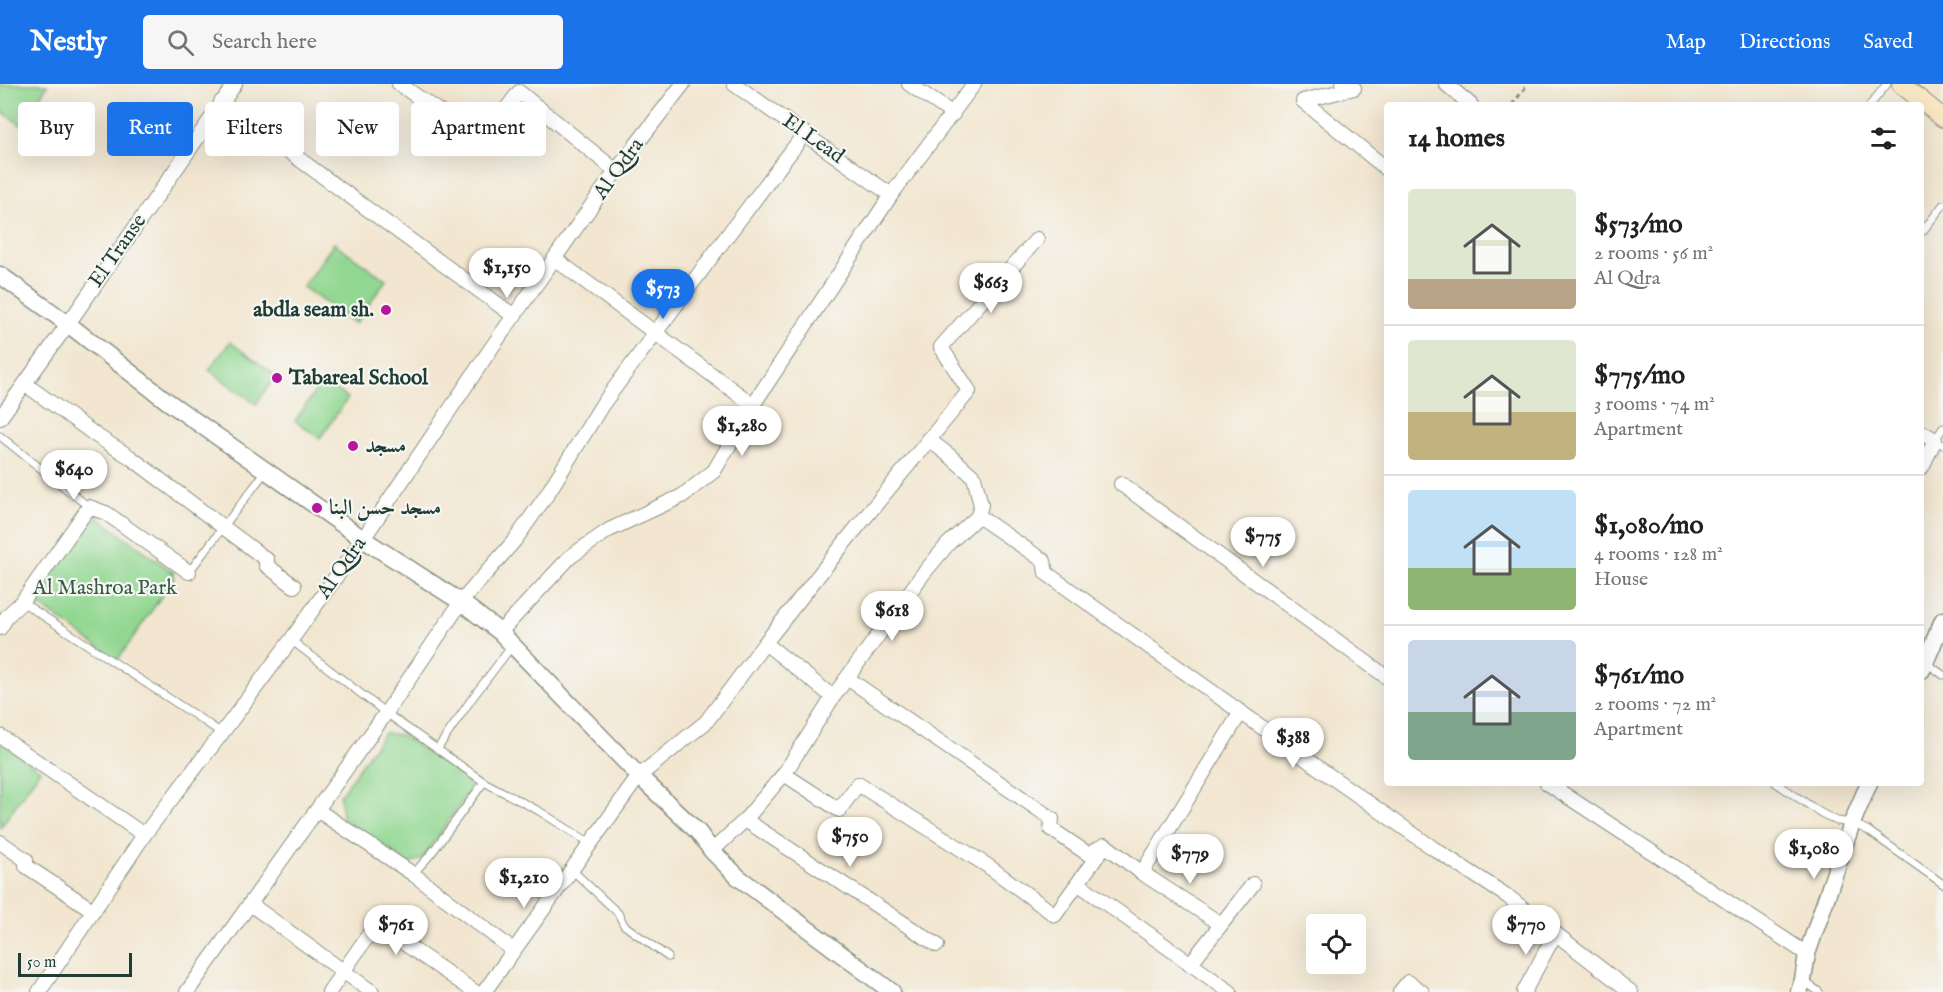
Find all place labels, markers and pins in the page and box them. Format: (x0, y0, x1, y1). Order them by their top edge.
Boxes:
pin: $1,150 (458, 248, 556, 299)
pin: $663 (955, 263, 1027, 314)
pin: $573 (627, 269, 699, 320)
place label: abdla seam sh. (253, 297, 374, 324)
marker: abdla seam sh. (379, 303, 393, 317)
place label: Tabareal School (288, 365, 429, 392)
marker: Tabareal School (270, 371, 284, 385)
pin: $1,280 (693, 406, 791, 457)
place label: مسجد (365, 433, 406, 460)
marker: مسجد (346, 439, 360, 453)
pin: $640 (38, 450, 110, 501)
place label: مسجد حسن البنا (329, 495, 441, 522)
marker: مسجد حسن البنا (310, 501, 324, 515)
pin: $775 (1227, 517, 1299, 568)
pin: $618 (856, 591, 928, 642)
pin: $388 (1257, 718, 1329, 769)
pin: $750 (814, 817, 886, 868)
pin: $1,080 (1765, 829, 1863, 880)
pin: $779 (1154, 834, 1226, 885)
pin: $1,210 (475, 858, 573, 909)
pin: $761 (360, 905, 432, 956)
pin: $770 (1490, 905, 1562, 956)

